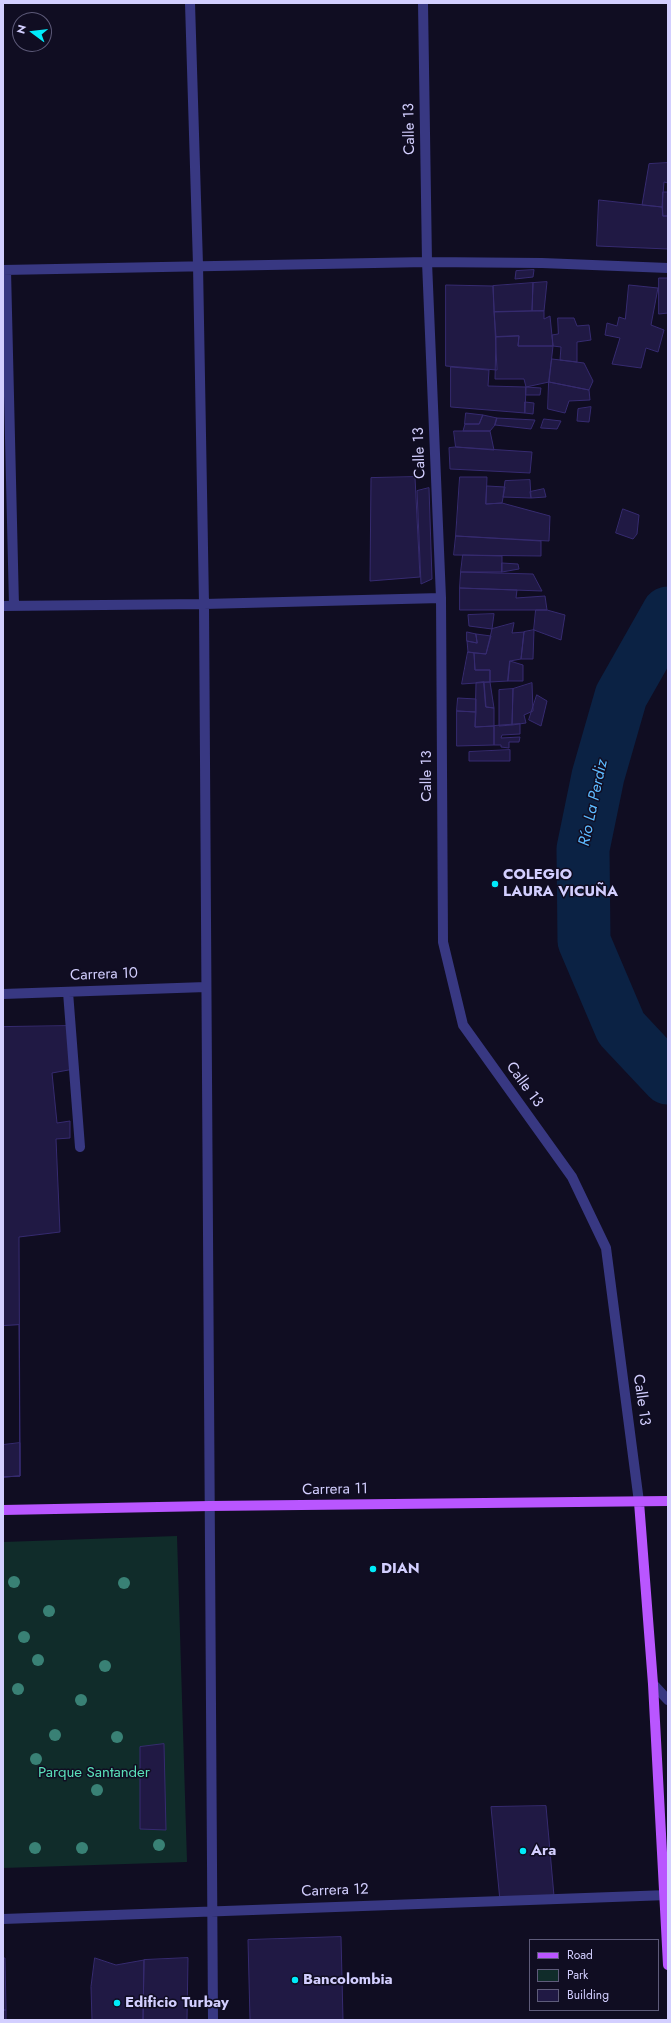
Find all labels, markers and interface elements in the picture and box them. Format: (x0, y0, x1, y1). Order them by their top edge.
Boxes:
north arrow (12, 12, 52, 52)
text: N (13, 23, 30, 35)
street label: Calle 13 (401, 103, 419, 155)
street label: Calle 13 (410, 427, 430, 479)
street label: Calle 13 (418, 750, 436, 802)
water label: Río La Perdiz (575, 758, 613, 848)
place label: COLEGIO LAURA VICUÑA (503, 866, 618, 901)
marker: COLEGIO LAURA VICUÑA (490, 879, 500, 889)
street label: Carrera 10 (70, 965, 138, 985)
street label: Calle 13 (502, 1059, 546, 1111)
street label: Calle 13 (629, 1373, 653, 1427)
street label: Carrera 11 (302, 1480, 368, 1500)
place label: DIAN (381, 1560, 420, 1578)
marker: DIAN (368, 1564, 378, 1574)
park label: Parque Santander (38, 1764, 150, 1782)
place label: Ara (531, 1842, 556, 1860)
marker: Ara (518, 1846, 528, 1856)
street label: Carrera 12 (301, 1881, 369, 1901)
legend (529, 1939, 659, 2011)
text: Road (567, 1946, 593, 1964)
text: Park (567, 1966, 588, 1984)
place label: Bancolombia (303, 1971, 393, 1989)
marker: Bancolombia (290, 1975, 300, 1985)
text: Building (567, 1986, 609, 2004)
place label: Edificio Turbay (125, 1994, 229, 2012)
marker: Edificio Turbay (112, 1998, 122, 2008)

